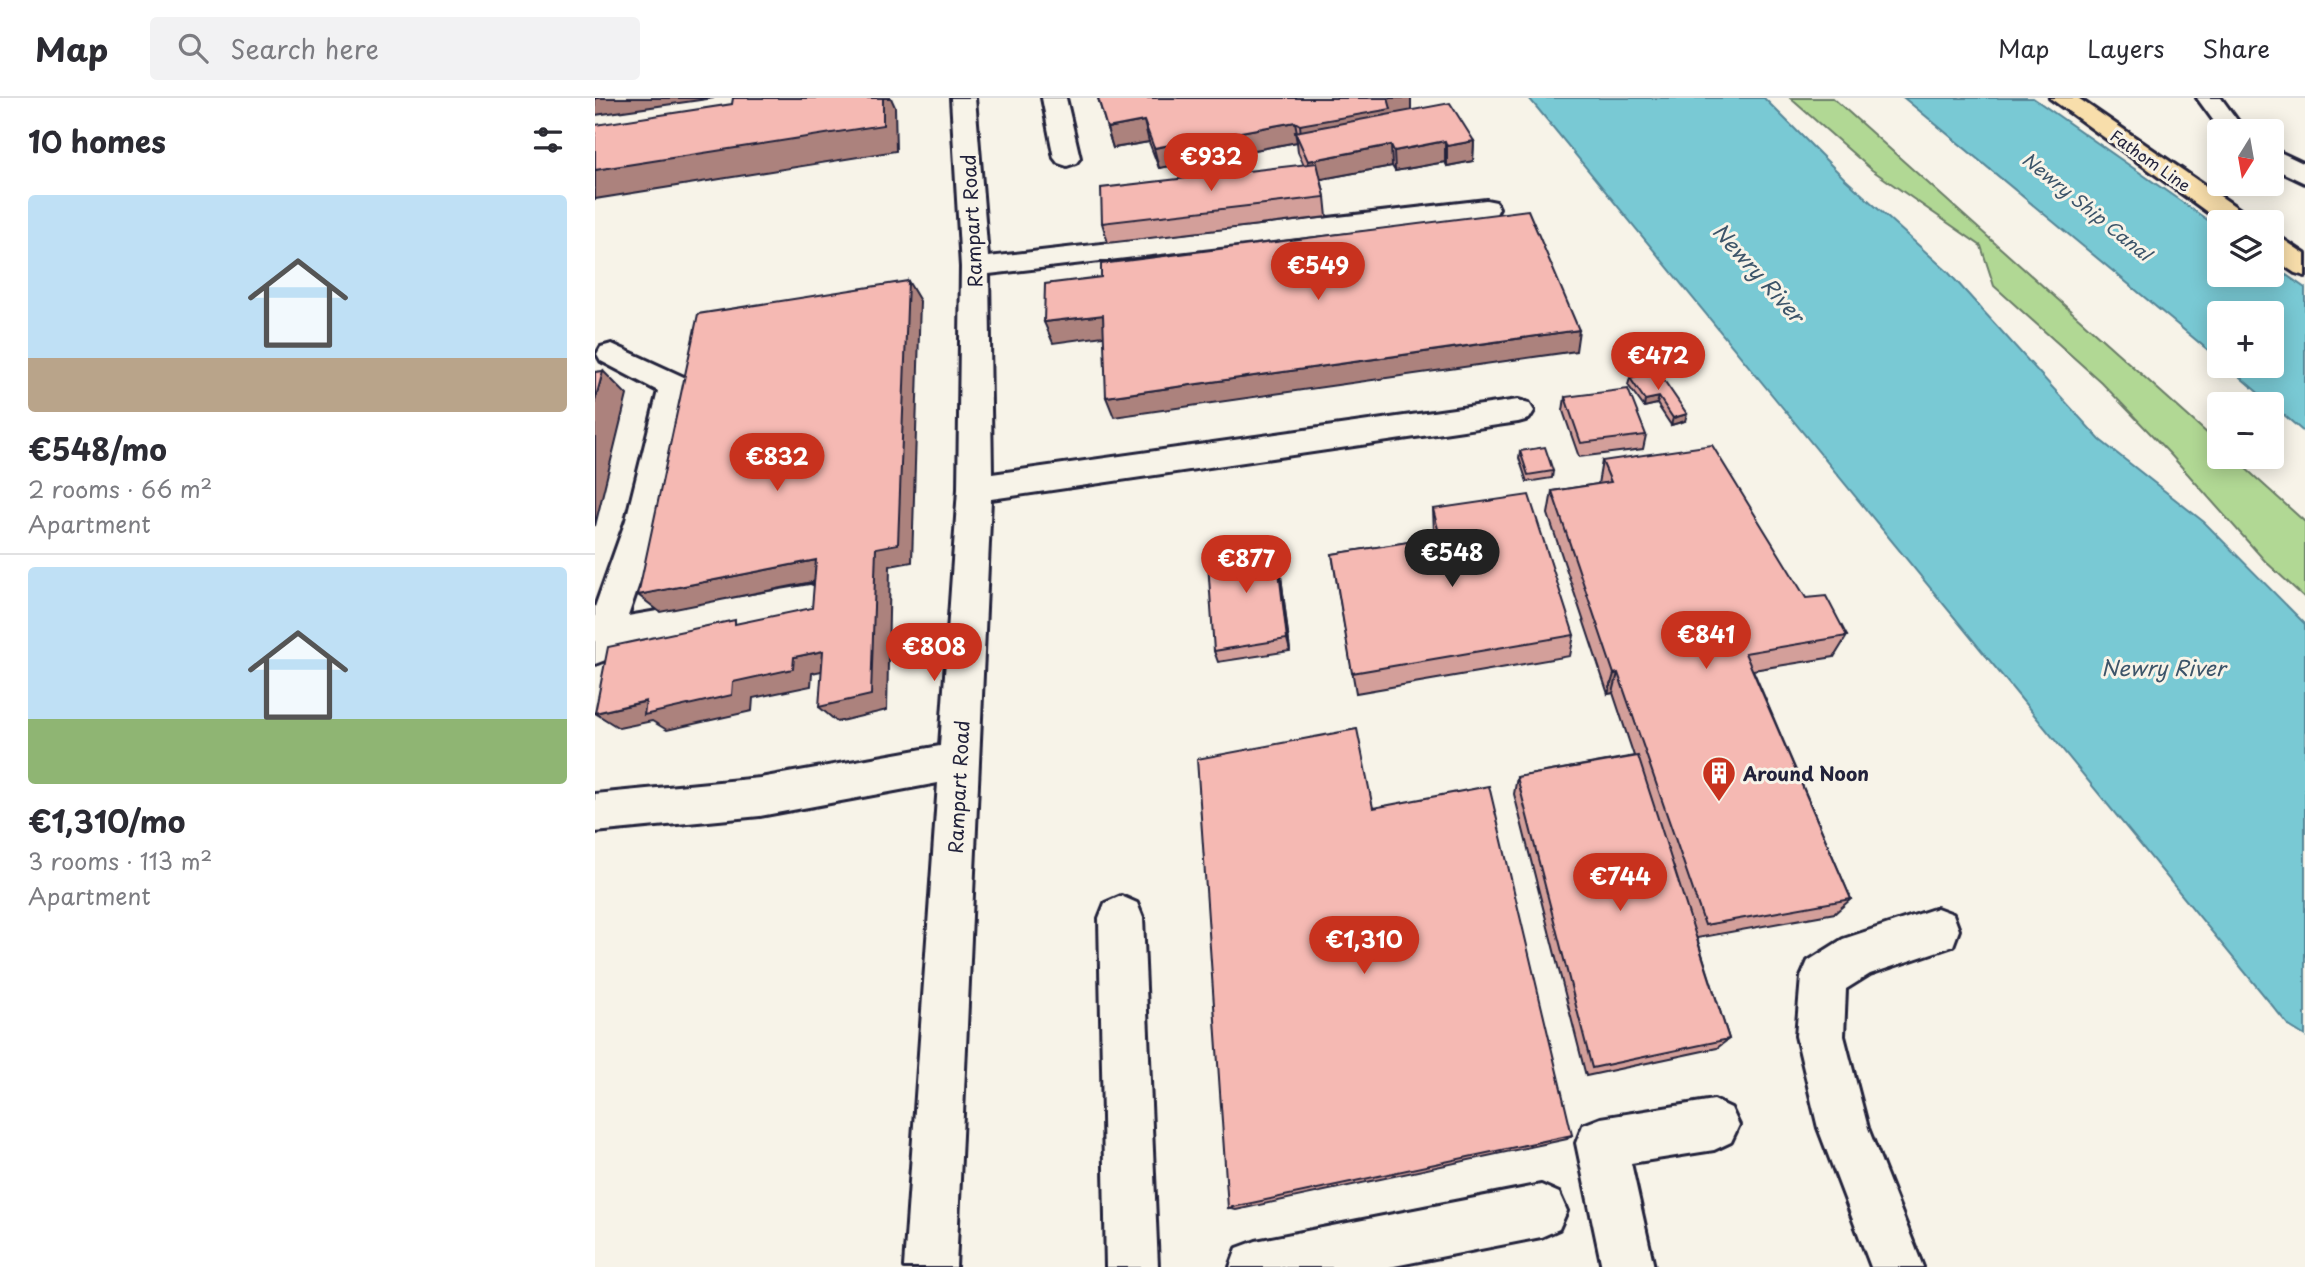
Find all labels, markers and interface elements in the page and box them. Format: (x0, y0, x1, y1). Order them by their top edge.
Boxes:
search box (150, 17, 640, 80)
text: Map (35, 23, 108, 73)
icon: search (174, 29, 212, 67)
text: Search here (230, 29, 379, 68)
text: Map (1998, 30, 2049, 66)
text: Layers (2087, 30, 2164, 66)
text: Share (2202, 30, 2270, 66)
text: 10 homes (28, 118, 166, 163)
north arrow (2207, 119, 2284, 196)
map controls (2207, 119, 2284, 469)
icon: filters (529, 121, 567, 159)
street label: Fathom Line (2106, 123, 2196, 197)
pin: €932 (1170, 134, 1252, 193)
text: €932 (1180, 138, 1242, 173)
water label: Newry Ship Canal (2017, 145, 2160, 269)
street label: Rampart Road (954, 154, 988, 288)
button: layers (2207, 210, 2284, 287)
water label: Newry River (1705, 215, 1814, 331)
icon: home (235, 240, 361, 366)
pin: €549 (1277, 242, 1359, 302)
text: €549 (1287, 247, 1349, 282)
button: + (2207, 301, 2284, 378)
pin: €472 (1617, 332, 1699, 392)
text: €472 (1627, 337, 1689, 372)
button: − (2207, 392, 2284, 469)
text: €548/mo (28, 426, 167, 471)
pin: €832 (736, 434, 818, 493)
text: €832 (746, 438, 809, 473)
text: 2 rooms · 66 m² (28, 471, 212, 506)
text: Apartment (28, 506, 151, 541)
pin: €548 (1411, 530, 1493, 589)
text: €548 (1421, 534, 1483, 569)
pin: €877 (1205, 536, 1287, 595)
text: €877 (1217, 540, 1275, 575)
icon: home (235, 612, 361, 738)
pin: €841 (1665, 612, 1747, 671)
text: €841 (1677, 616, 1735, 651)
pin: €808 (893, 624, 975, 683)
text: €808 (902, 628, 966, 663)
water label: Newry River (2101, 651, 2228, 683)
street label: Rampart Road (941, 720, 975, 854)
building icon: Around Noon (1700, 754, 1738, 803)
place label: Around Noon (1742, 759, 1869, 787)
text: €1,310/mo (28, 798, 185, 843)
text: 3 rooms · 113 m² (28, 843, 212, 878)
pin: €744 (1579, 854, 1661, 913)
text: €744 (1589, 858, 1651, 893)
text: Apartment (28, 878, 151, 913)
pin: €1,310 (1307, 916, 1421, 976)
text: €1,310 (1325, 921, 1403, 956)

